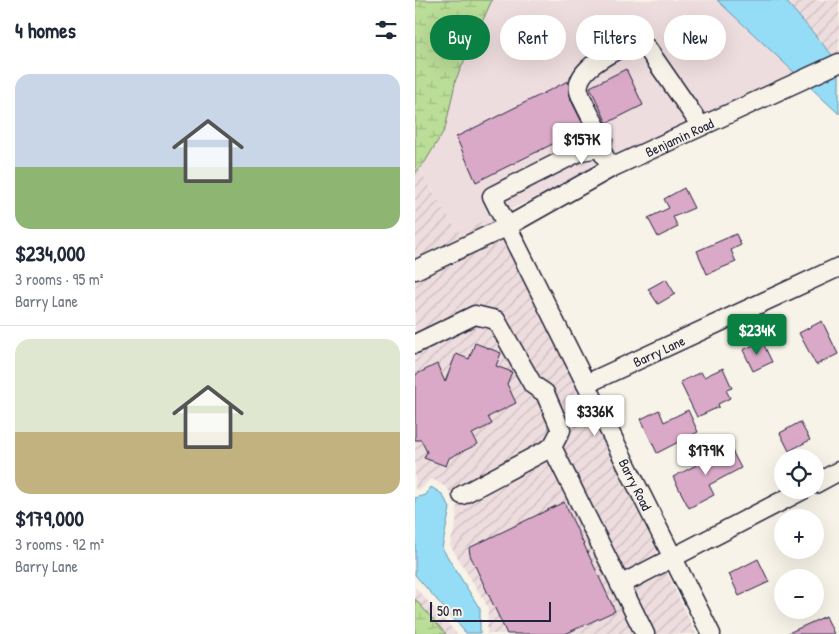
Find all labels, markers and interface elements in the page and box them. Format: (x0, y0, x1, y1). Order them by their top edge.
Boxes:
chip: Buy (430, 15, 490, 60)
chip: Rent (500, 15, 566, 60)
chip: Filters (576, 15, 654, 60)
chip: New (664, 15, 726, 60)
text: 4 homes (15, 16, 76, 45)
icon: filters (372, 16, 400, 44)
icon: home (163, 106, 253, 196)
street label: Benjamin Road (642, 113, 717, 161)
pin: $157K (547, 122, 617, 165)
text: $157K (564, 128, 600, 150)
text: $234,000 (15, 239, 85, 268)
text: 3 rooms · 95 m² (15, 268, 103, 290)
text: Barry Lane (15, 290, 78, 312)
pin: $234K (722, 314, 792, 356)
text: $234K (738, 319, 776, 341)
street label: Barry Lane (630, 330, 688, 371)
icon: home (163, 372, 253, 462)
pin: $336K (560, 394, 630, 437)
text: $336K (576, 400, 614, 422)
pin: $179K (671, 434, 741, 476)
text: $179K (688, 439, 724, 461)
map controls (774, 449, 824, 619)
button: locate (774, 449, 824, 499)
street label: Barry Road (615, 455, 657, 514)
text: $179,000 (15, 504, 84, 533)
button: + (774, 509, 824, 559)
text: 3 rooms · 92 m² (15, 533, 104, 555)
text: Barry Lane (15, 555, 78, 577)
button: − (774, 569, 824, 619)
scale bar (430, 599, 551, 622)
text: 50 m (437, 601, 462, 620)

